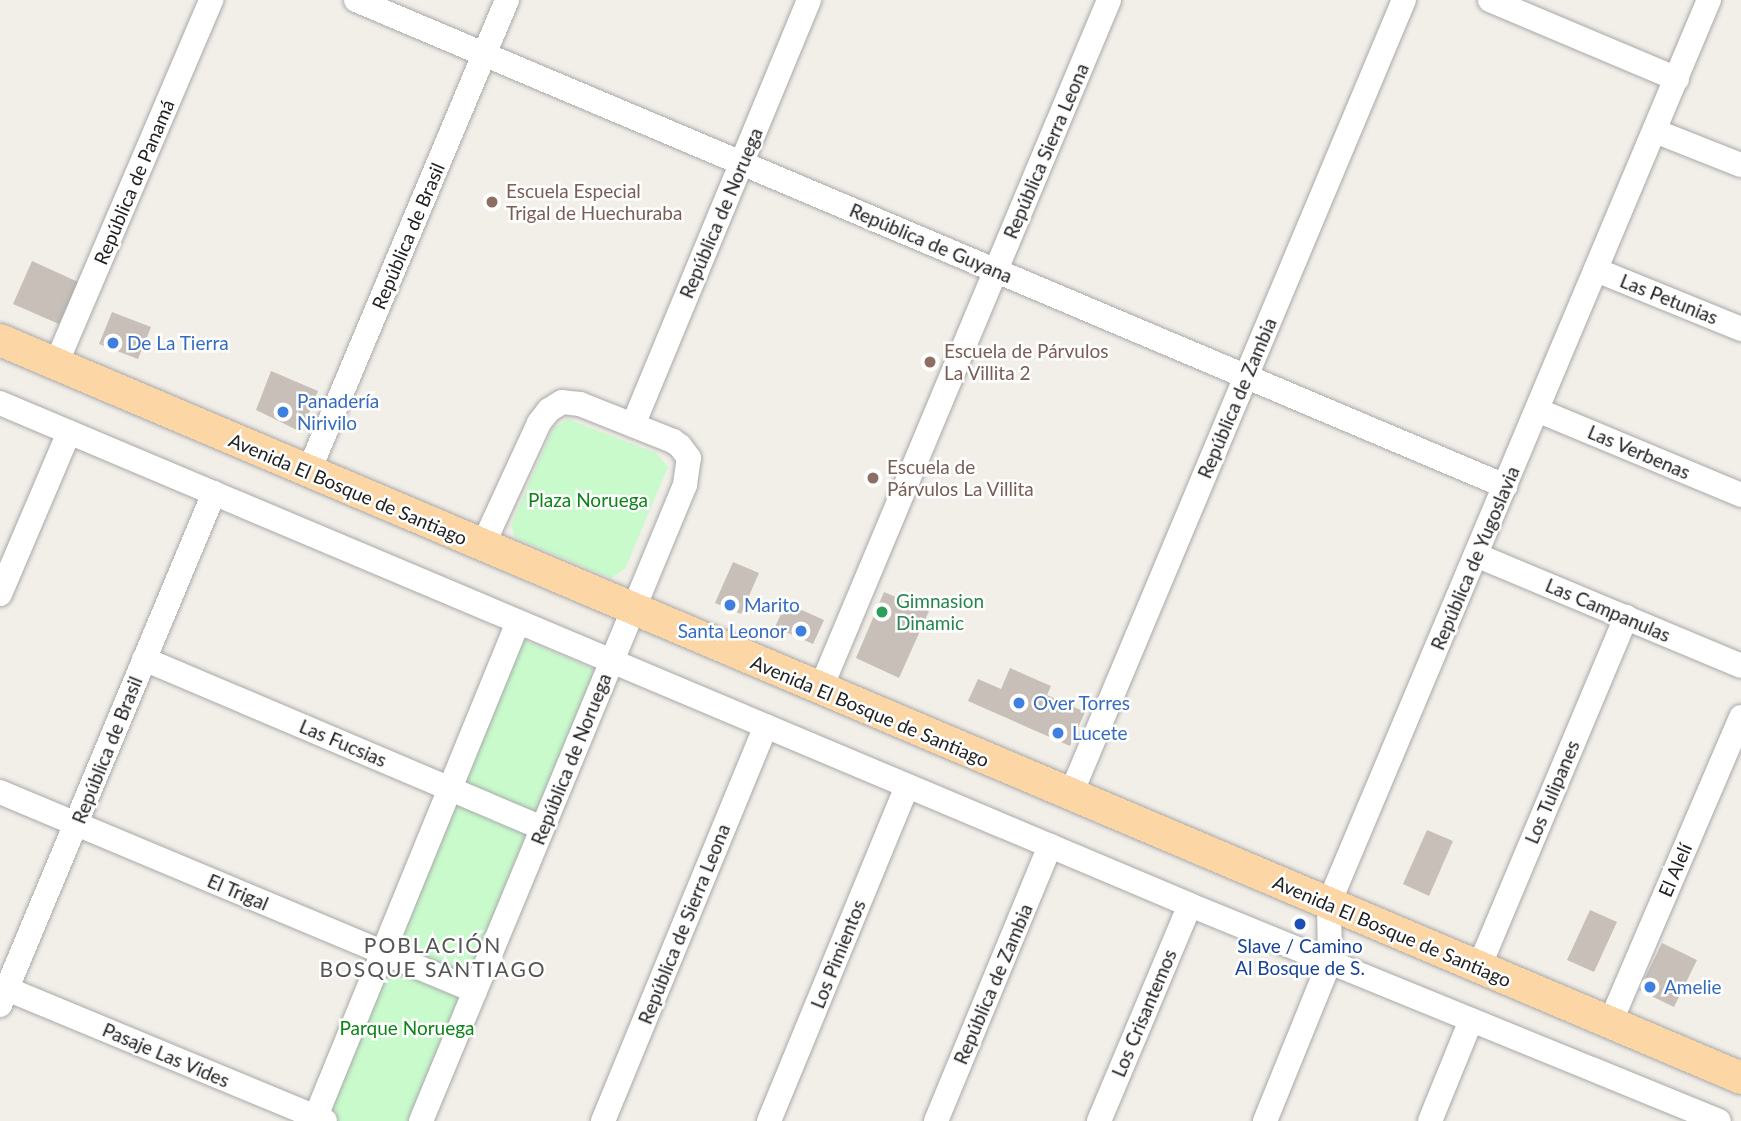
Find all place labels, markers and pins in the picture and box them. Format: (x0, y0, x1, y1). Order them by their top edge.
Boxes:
place label: Escuela Especial Trigal de Huechuraba (506, 180, 682, 224)
marker: Escuela Especial Trigal de Huechuraba (484, 194, 500, 210)
place label: De La Tierra (127, 332, 229, 354)
marker: De La Tierra (105, 335, 121, 351)
place label: Escuela de Párvulos La Villita 2 (944, 340, 1108, 384)
marker: Escuela de Párvulos La Villita 2 (922, 354, 938, 370)
place label: Panadería Nirivilo (297, 390, 379, 434)
marker: Panadería Nirivilo (275, 404, 291, 420)
place label: Escuela de Párvulos La Villita (887, 456, 1034, 500)
marker: Escuela de Párvulos La Villita (865, 470, 881, 486)
place label: Gimnasion Dinamic (896, 590, 984, 634)
place label: Marito (744, 594, 800, 616)
marker: Marito (722, 597, 738, 613)
marker: Gimnasion Dinamic (874, 604, 890, 620)
place label: Santa Leonor (678, 620, 787, 642)
marker: Santa Leonor (793, 623, 809, 639)
place label: Over Torres (1033, 692, 1131, 714)
marker: Over Torres (1011, 695, 1027, 711)
place label: Lucete (1072, 722, 1127, 744)
marker: Lucete (1050, 725, 1066, 741)
marker: Slave / Camino Al Bosque de S. (1292, 916, 1308, 932)
place label: Slave / Camino Al Bosque de S. (1235, 935, 1365, 979)
place label: Amelie (1664, 976, 1722, 998)
marker: Amelie (1642, 979, 1658, 995)

